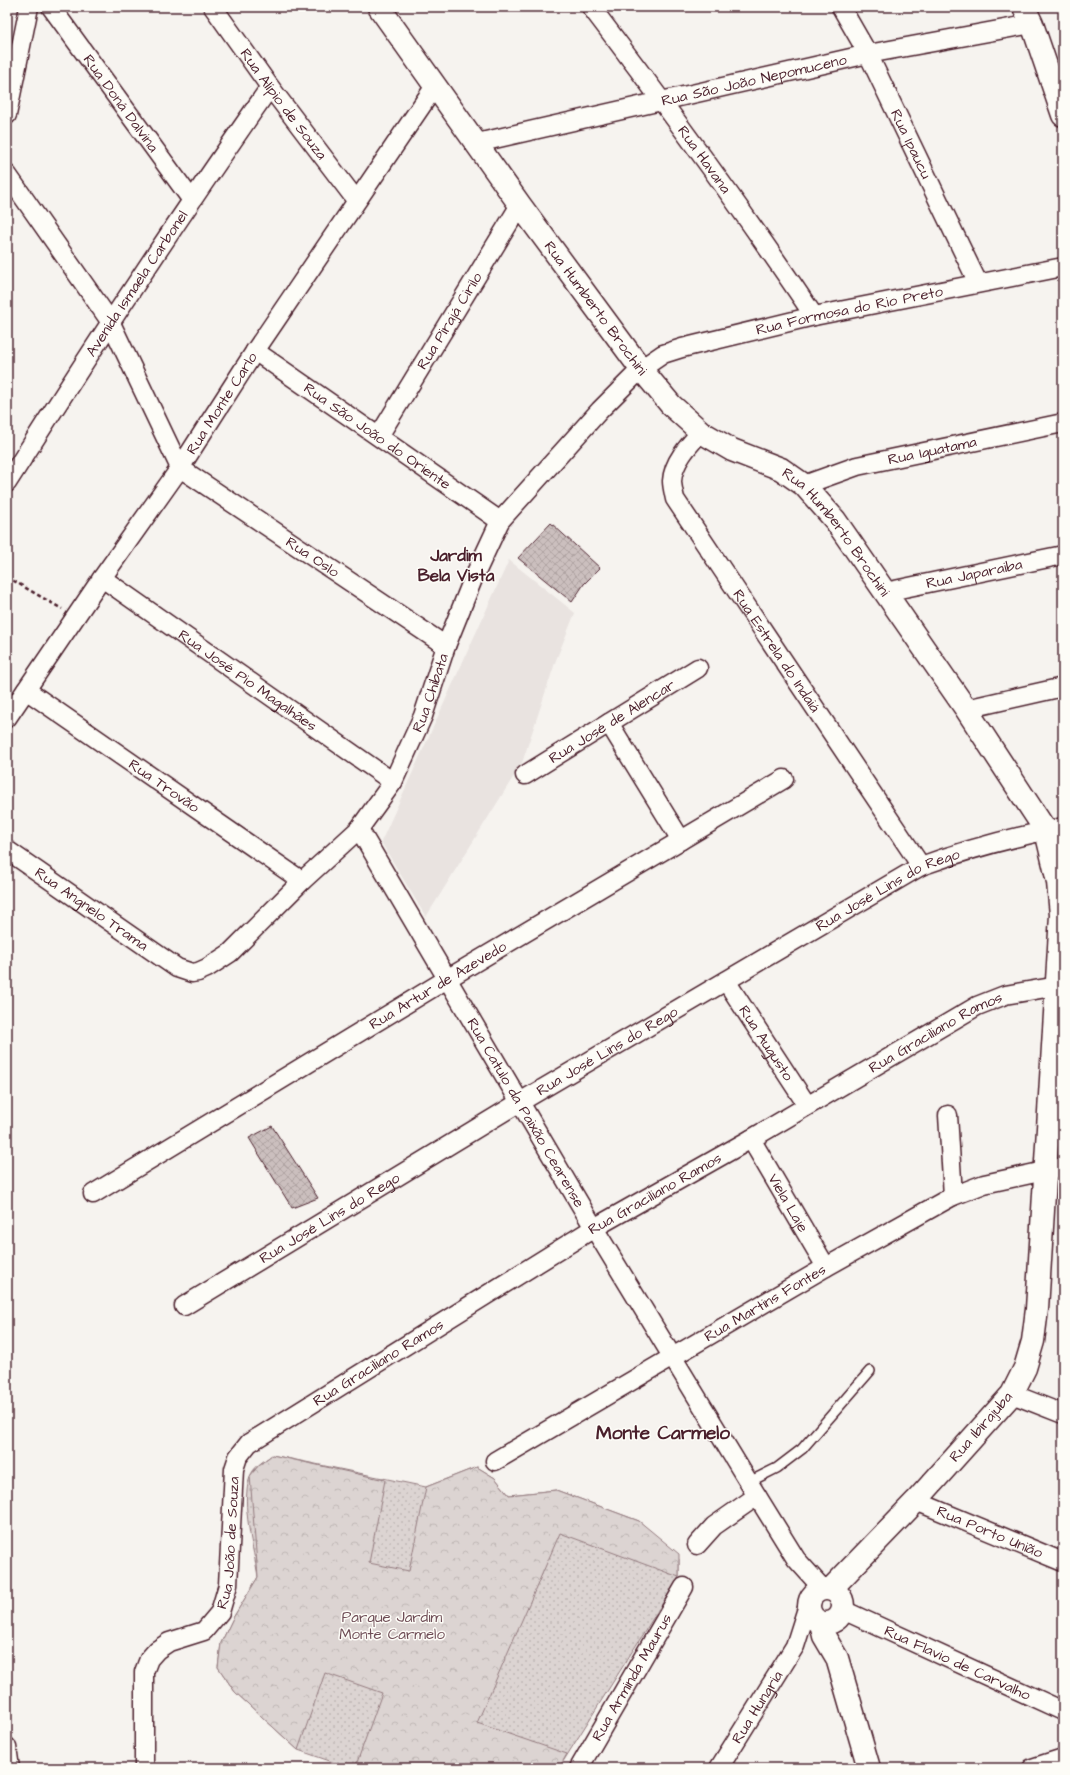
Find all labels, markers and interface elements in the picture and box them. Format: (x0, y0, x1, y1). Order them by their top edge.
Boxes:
street label: Rua Alípio de Souza (235, 44, 332, 164)
street label: Rua São João Nepomuceno (659, 49, 849, 111)
street label: Rua Doná Dalvina (78, 50, 164, 157)
street label: Rua Ipaucu (886, 106, 937, 183)
street label: Rua Havana (673, 121, 736, 198)
street label: Avenida Ismaela Carbonel (81, 206, 193, 361)
street label: Rua Humberto Brochini (539, 236, 653, 380)
street label: Rua Pirajá Cirilo (412, 268, 487, 373)
street label: Rua Formosa do Rio Preto (754, 280, 945, 340)
street label: Rua Monte Carlo (181, 347, 262, 459)
street label: Rua São João do Oriente (300, 377, 455, 494)
street label: Rua Iguatama (886, 431, 979, 470)
street label: Rua Humberto Brochini (778, 462, 896, 601)
street label: Rua Oslo (282, 531, 344, 583)
district label: Jardim Bela Vista (418, 544, 495, 588)
street label: Rua Japaraiba (924, 553, 1024, 594)
street label: Rua Estrela do Indaiá (728, 585, 826, 717)
street label: Rua José Pio Magalhães (174, 624, 322, 736)
street label: Rua Chibata (407, 650, 454, 736)
street label: Rua José de Alencar (545, 674, 679, 768)
street label: Rua Trovão (124, 754, 204, 818)
street label: Rua José Lins do Rego (812, 843, 963, 936)
street label: Rua Angnelo Trama (31, 862, 153, 956)
street label: Rua Artur de Azevedo (365, 935, 511, 1035)
street label: Rua Graciliano Ramos (865, 986, 1006, 1078)
street label: Rua José Lins do Rego (532, 1001, 682, 1101)
street label: Rua Augusto (734, 1001, 799, 1085)
street label: Rua Catulo da Paixão Cearense (462, 1014, 590, 1211)
street label: Rua Graciliano Ramos (584, 1147, 726, 1240)
street label: Rua José Lins do Rego (255, 1167, 404, 1269)
street label: Viela Laje (763, 1170, 814, 1236)
street label: Rua Martins Fontes (700, 1259, 830, 1347)
street label: Rua Graciliano Ramos (309, 1314, 448, 1411)
street label: Rua Ibirajuba (944, 1387, 1018, 1467)
district label: Monte Carmelo (596, 1420, 730, 1447)
street label: Rua João de Souza (211, 1476, 244, 1612)
street label: Rua Porto União (934, 1500, 1047, 1563)
park label: Parque Jardim Monte Carmelo (339, 1607, 445, 1645)
street label: Rua Arminda Maurus (587, 1609, 677, 1745)
street label: Rua Flavio de Carvalho (881, 1620, 1035, 1706)
street label: Rua Hungria (726, 1666, 788, 1747)

